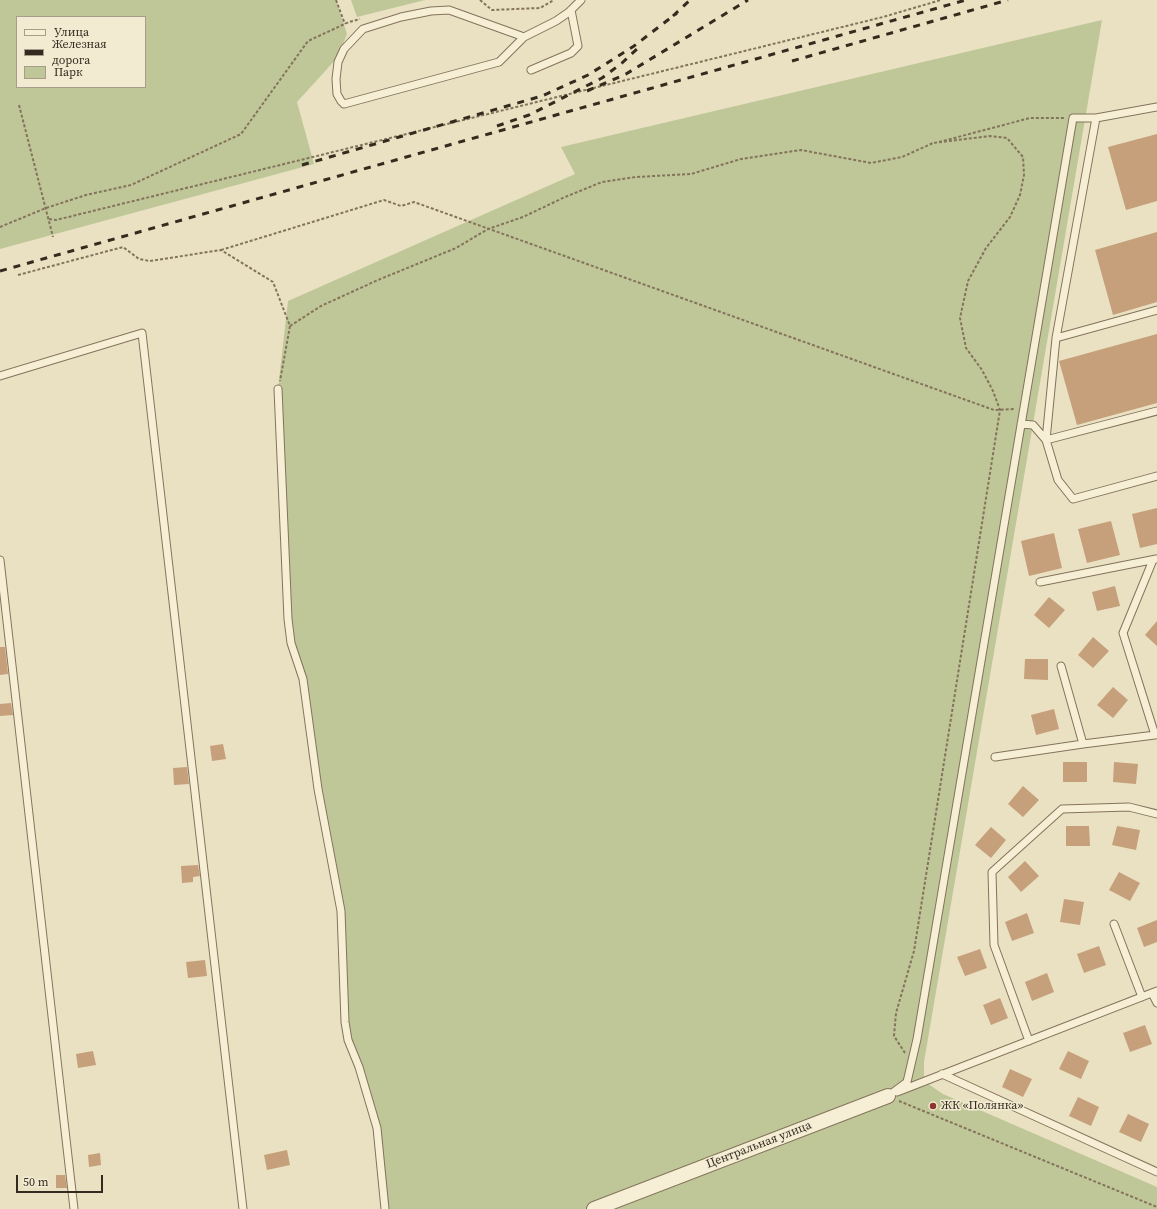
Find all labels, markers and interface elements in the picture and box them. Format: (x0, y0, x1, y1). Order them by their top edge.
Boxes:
legend (16, 16, 146, 88)
text: Улица (54, 24, 89, 40)
text: Железная дорога (52, 36, 107, 68)
text: Парк (54, 64, 83, 80)
place label: ЖК «Полянка» (941, 1099, 1023, 1113)
marker: ЖК «Полянка» (928, 1101, 938, 1111)
street label: Центральная улица (704, 1118, 814, 1172)
scale bar (18, 1167, 105, 1193)
text: 50 m (23, 1174, 49, 1190)

